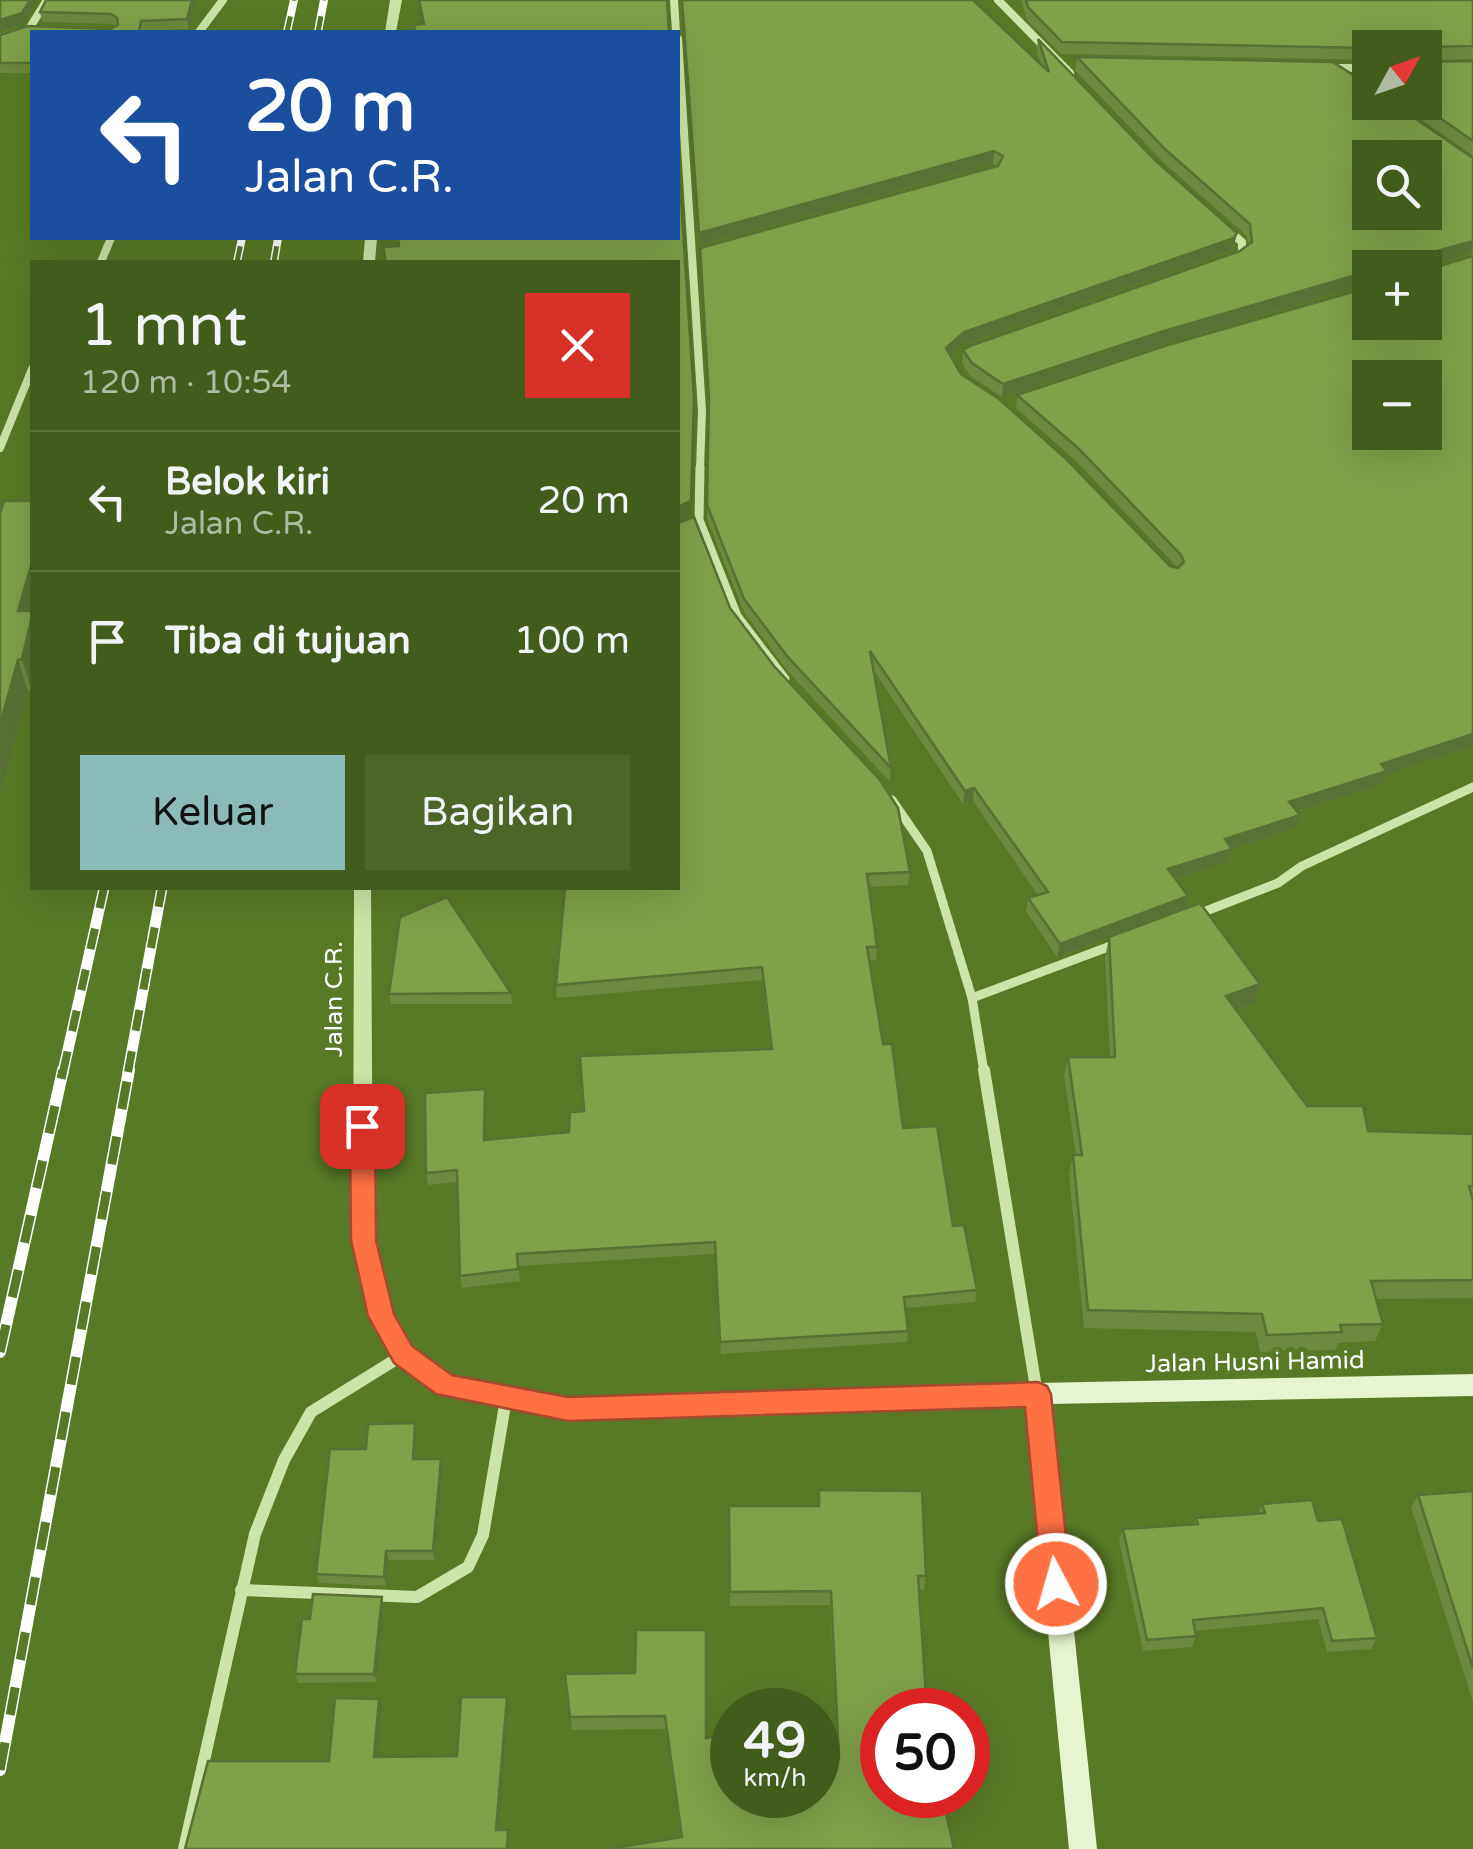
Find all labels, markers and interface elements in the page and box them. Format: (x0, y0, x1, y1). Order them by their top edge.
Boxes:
north arrow (1352, 30, 1442, 120)
map controls (1352, 30, 1442, 450)
text: 20 m (245, 66, 415, 150)
icon: left (80, 70, 210, 200)
button: search (1352, 140, 1442, 230)
text: Jalan C.R. (245, 151, 454, 205)
button: + (1352, 250, 1442, 340)
text: 1 mnt (80, 290, 247, 362)
button: close (525, 293, 630, 398)
button: − (1352, 360, 1442, 450)
text: 120 m · 10:54 (80, 364, 292, 402)
text: Belok kiri (165, 459, 330, 505)
icon: left (80, 474, 135, 529)
text: 20 m (538, 478, 630, 524)
text: Jalan C.R. (165, 505, 313, 543)
icon: arrive (80, 614, 135, 669)
text: Tiba di tujuan (165, 618, 411, 664)
text: 100 m (514, 618, 630, 664)
button: Keluar (80, 755, 345, 870)
button: Bagikan (365, 755, 630, 870)
street label: Jalan C.R. (319, 941, 349, 1057)
pin (320, 1084, 405, 1169)
icon: arrive (335, 1099, 390, 1154)
street label: Jalan Husni Hamid (1145, 1345, 1365, 1379)
position arrow (1004, 1532, 1108, 1636)
speed limit sign: 50 (860, 1688, 990, 1818)
text: 49 (744, 1711, 806, 1771)
text: km/h (744, 1763, 806, 1793)

